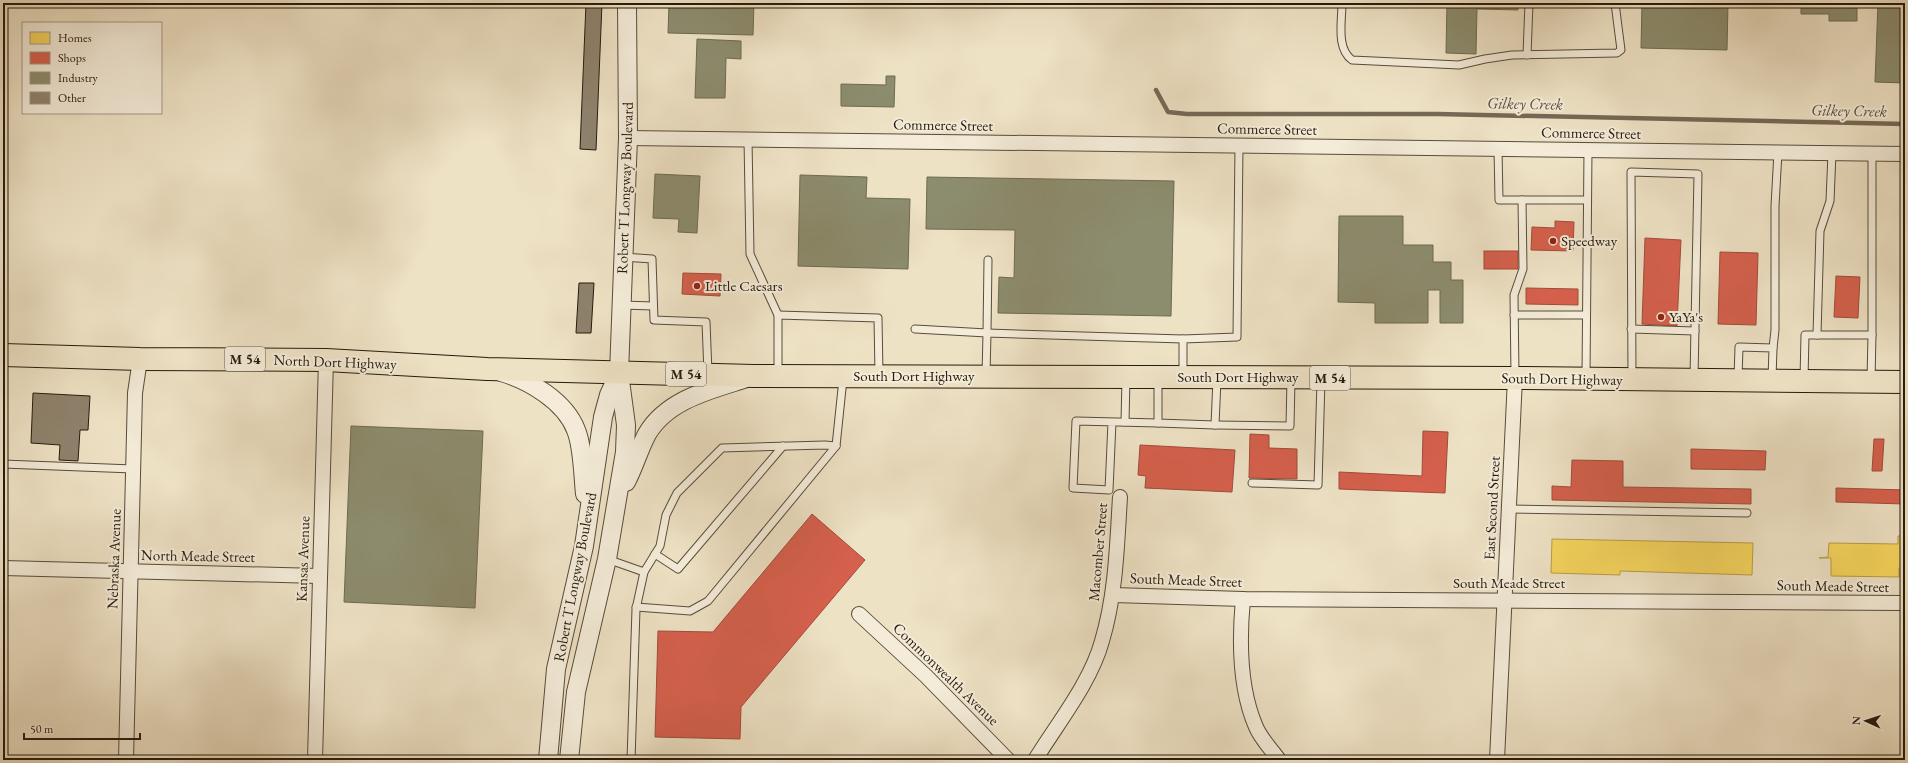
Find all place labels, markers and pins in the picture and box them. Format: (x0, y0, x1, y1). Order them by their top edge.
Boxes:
place label: Speedway (1561, 231, 1618, 250)
marker: Speedway (1548, 236, 1558, 246)
place label: Little Caesars (705, 276, 783, 295)
marker: Little Caesars (692, 281, 702, 291)
place label: YaYa's (1669, 307, 1703, 326)
marker: YaYa's (1656, 312, 1666, 322)

